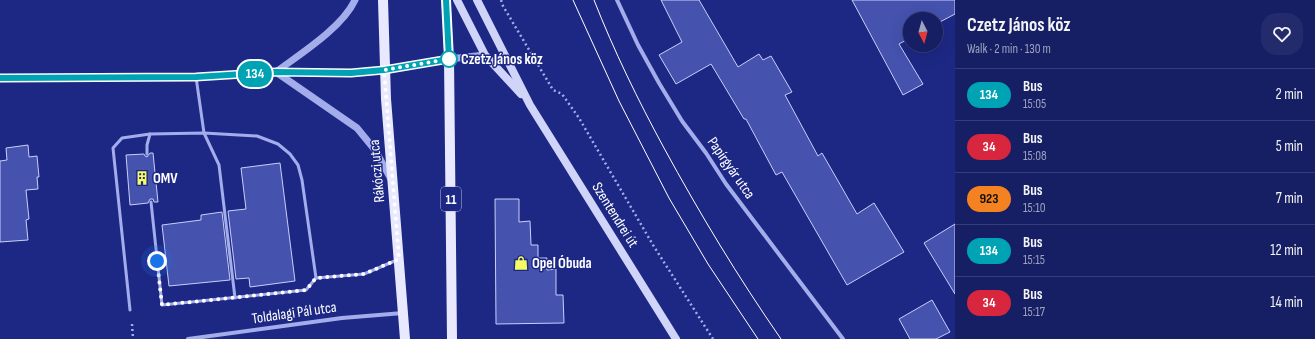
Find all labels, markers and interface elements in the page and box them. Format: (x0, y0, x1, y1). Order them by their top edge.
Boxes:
north arrow (903, 12, 943, 52)
map controls (903, 12, 943, 52)
button: heart (1261, 13, 1303, 55)
text: Czetz János köz (967, 14, 1071, 37)
text: Walk · 2 min · 130 m (967, 41, 1051, 57)
marker: Czetz János köz (440, 50, 458, 68)
place label: Czetz János köz (461, 50, 543, 69)
line badge: 134 (232, 61, 278, 87)
text: 134 (246, 65, 264, 82)
text: Bus (1023, 77, 1042, 96)
text: 2 min (1276, 85, 1303, 104)
text: 134 (980, 86, 998, 103)
text: 15:05 (1023, 96, 1046, 112)
text: Bus (1023, 129, 1042, 148)
street label: Papírgyár utca (703, 134, 759, 203)
text: 5 min (1276, 137, 1303, 156)
text: 34 (983, 138, 995, 155)
street label: Rákóczi utca (365, 139, 389, 203)
text: 15:08 (1023, 148, 1047, 164)
place label: OMV (153, 169, 178, 188)
building icon: OMV (134, 170, 150, 186)
street label: Szentendrei út (587, 179, 643, 252)
text: Bus (1023, 181, 1042, 200)
road number: 11 (441, 187, 461, 211)
text: 7 min (1276, 189, 1303, 208)
text: 923 (979, 190, 999, 207)
text: 15:10 (1023, 200, 1046, 216)
text: Bus (1023, 233, 1042, 252)
text: 12 min (1270, 241, 1303, 260)
text: 134 (980, 242, 998, 259)
your location (147, 251, 167, 271)
text: 15:15 (1023, 252, 1045, 268)
place label: Opel Óbuda (532, 254, 592, 273)
shop icon: Opel Óbuda (513, 255, 529, 271)
text: Bus (1023, 285, 1042, 304)
text: 14 min (1270, 293, 1303, 312)
text: 34 (983, 294, 995, 311)
street label: Toldalagi Pál utca (250, 298, 338, 328)
text: 15:17 (1023, 304, 1045, 320)

